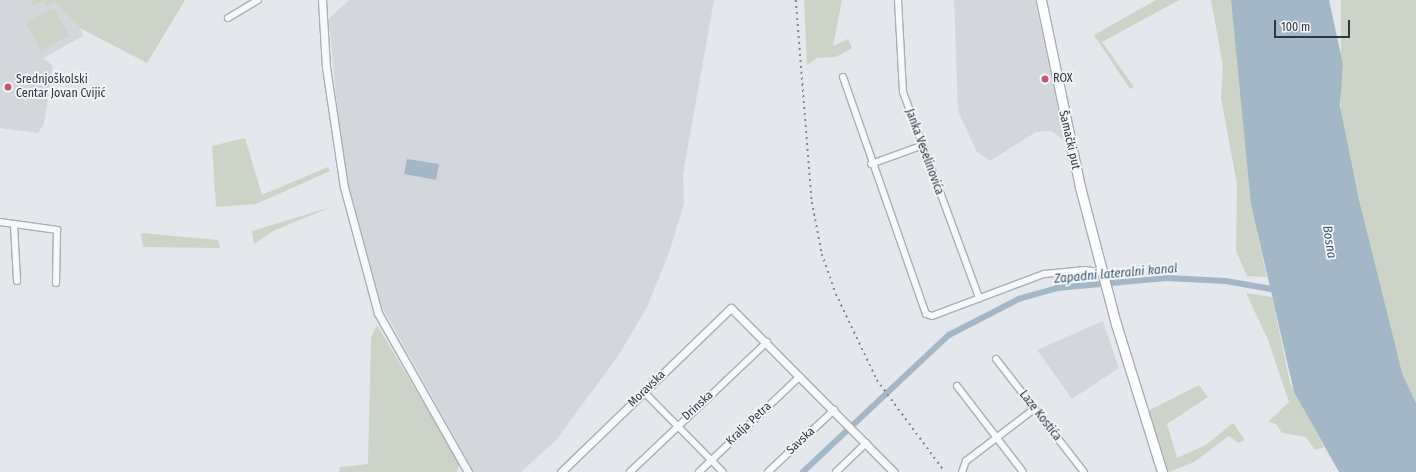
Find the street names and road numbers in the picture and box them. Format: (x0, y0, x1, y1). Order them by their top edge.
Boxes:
street label: Janka Veselinovića (902, 107, 946, 197)
street label: Šamački put (1055, 109, 1083, 171)
street label: Moravska (625, 368, 669, 410)
street label: Drinska (680, 388, 716, 424)
street label: Laze Kostića (1016, 388, 1064, 444)
street label: Kralja Petra (724, 400, 774, 448)
street label: Savska (784, 424, 818, 458)

